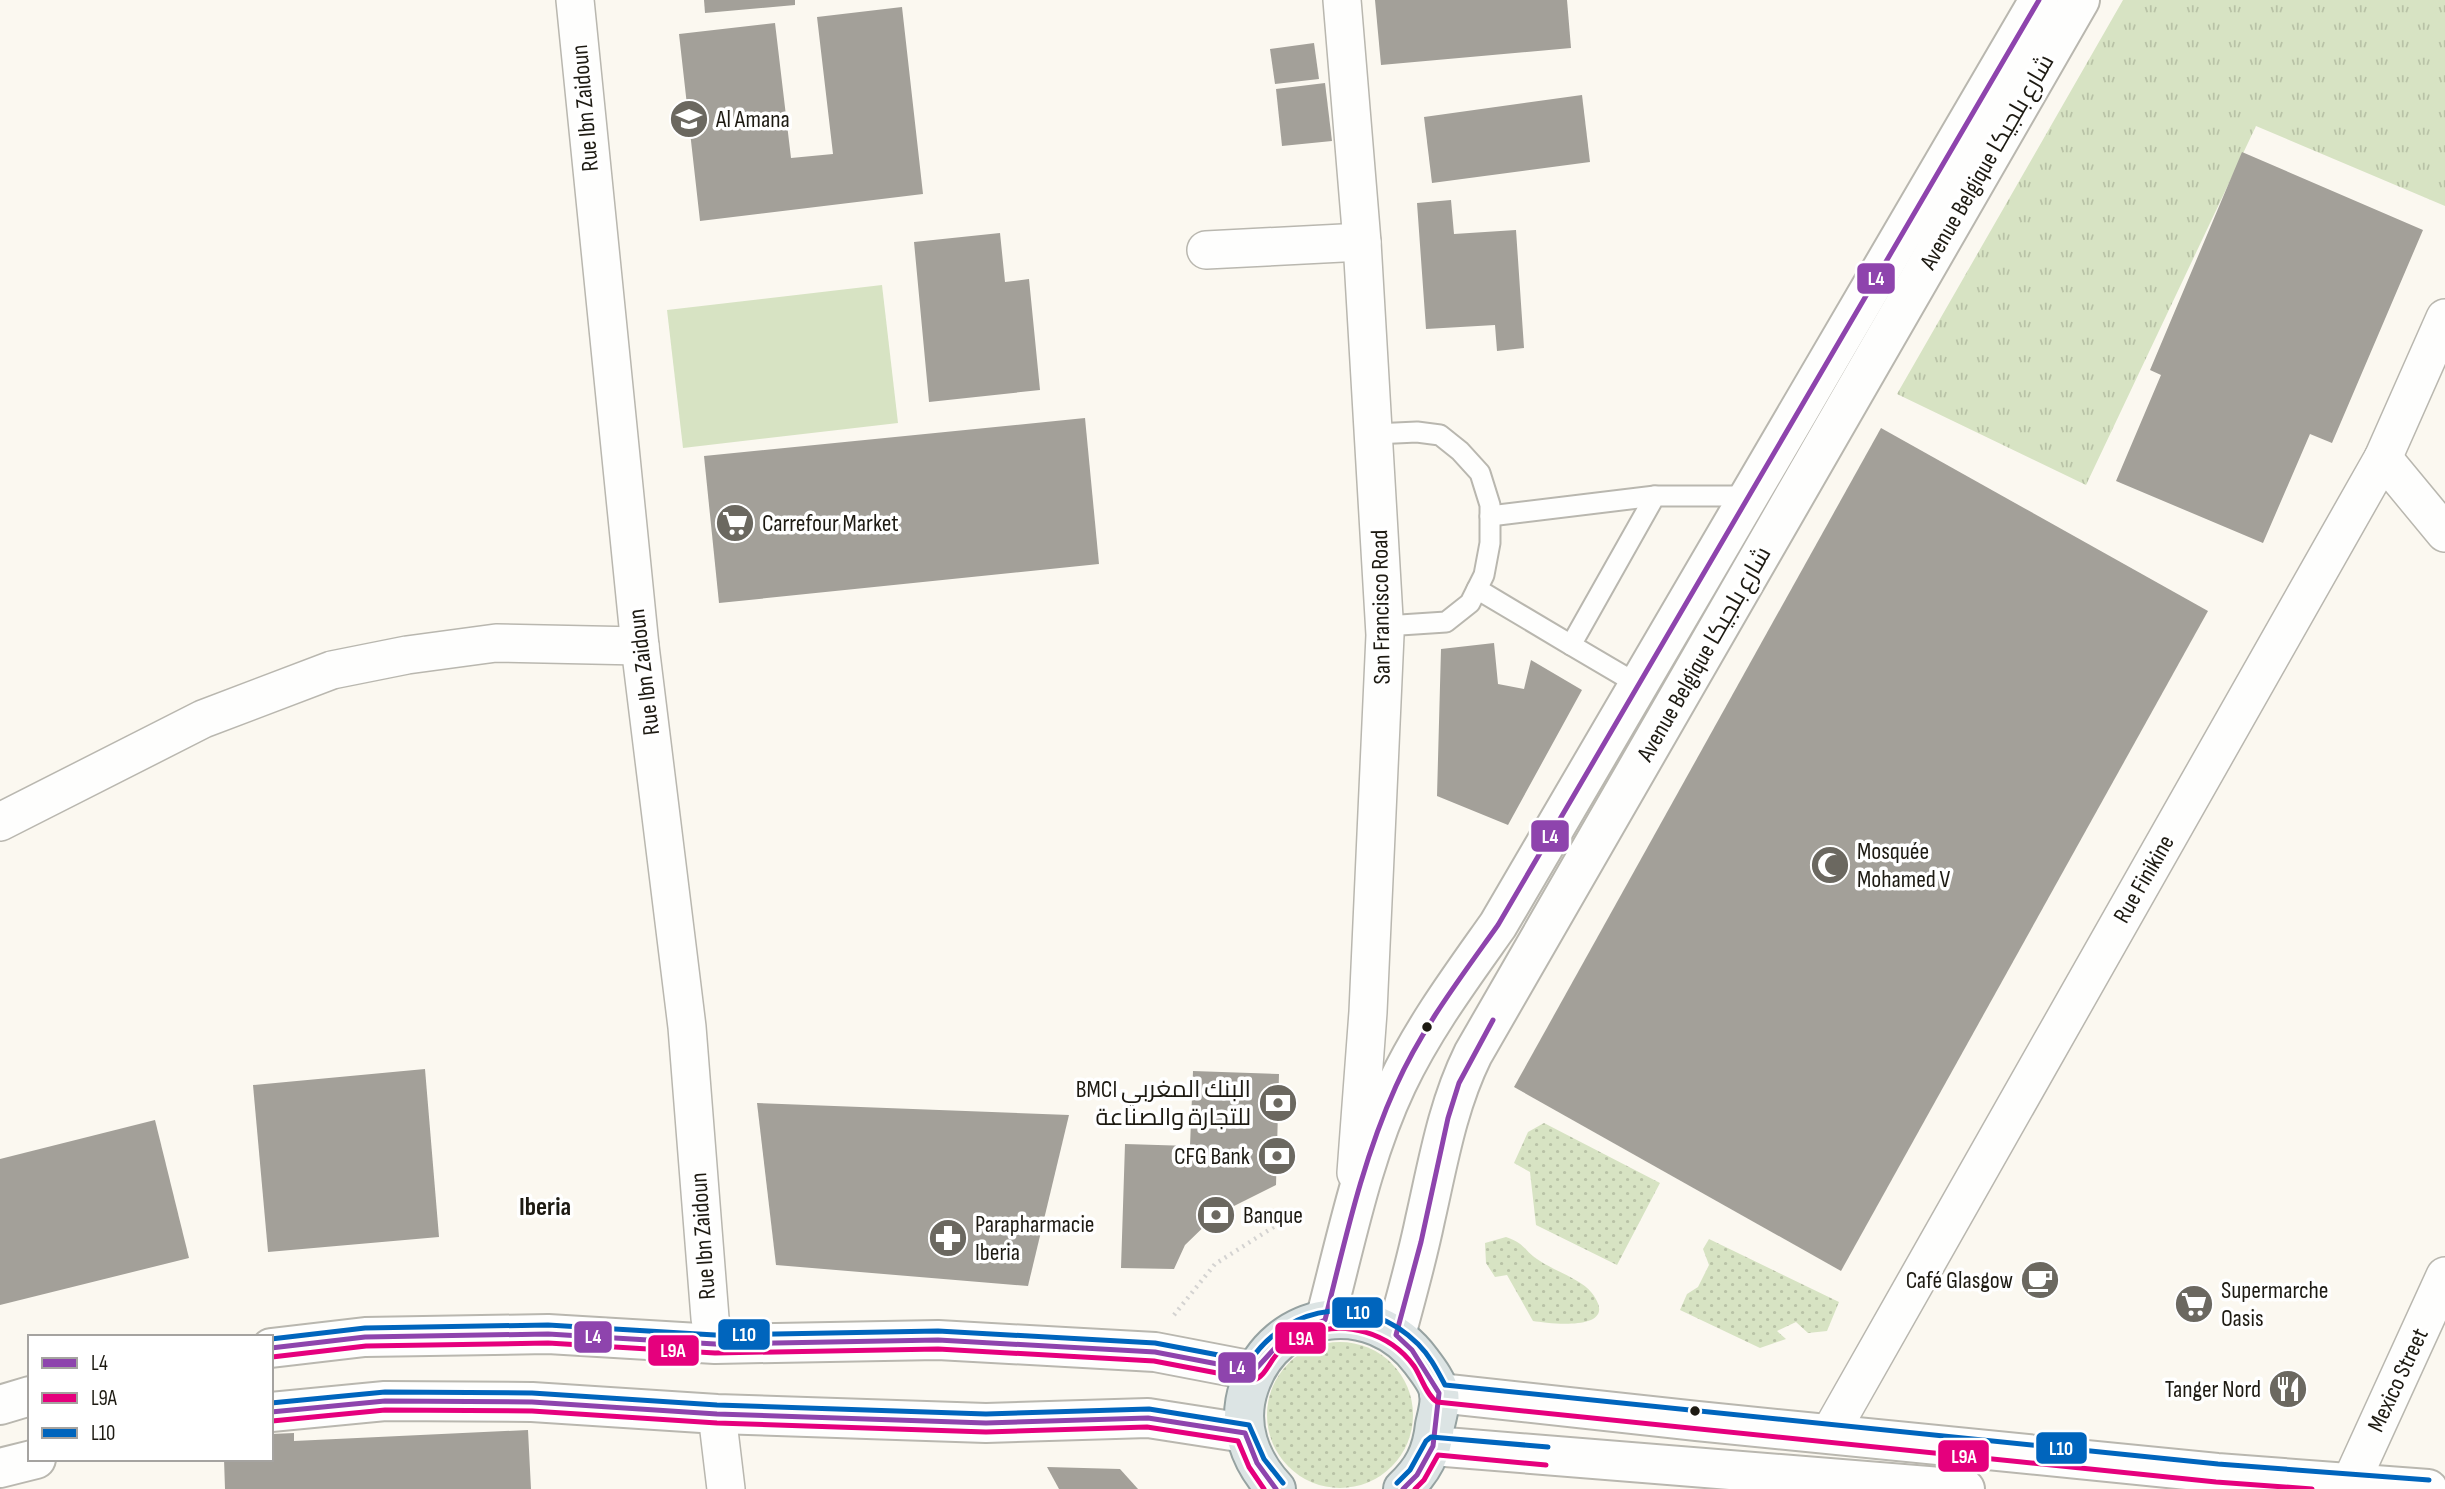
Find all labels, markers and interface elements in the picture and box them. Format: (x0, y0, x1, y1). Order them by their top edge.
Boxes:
street label: Rue Ibn Zaidoun (565, 43, 605, 173)
street label: Avenue Belgique شارع بلجيكا (1913, 49, 2061, 276)
school or university icon: Al Amana (668, 98, 710, 140)
place label: Al Amana (715, 105, 790, 134)
line badge: L4 (1856, 262, 1896, 295)
text: L4 (1868, 268, 1885, 291)
supermarket icon: Carrefour Market (714, 502, 756, 544)
place label: Carrefour Market (762, 509, 899, 538)
street label: San Francisco Road (1365, 529, 1397, 685)
street label: Avenue Belgique شارع بلجيكا (1630, 541, 1778, 768)
street label: Rue Ibn Zaidoun (622, 607, 666, 737)
line badge: L4 (1530, 819, 1570, 853)
text: L4 (1542, 826, 1559, 849)
street label: Rue Finikine (2107, 830, 2181, 928)
place label: Mosquée Mohamed V (1857, 837, 1951, 894)
mosque icon: Mosquée Mohamed V (1809, 844, 1851, 886)
unlabelled marker (1420, 1020, 1434, 1034)
place label: BMCI البنك المغربي للتجارة والصناعة (1076, 1075, 1251, 1132)
bank icon: BMCI البنك المغربي للتجارة والصناعة (1257, 1082, 1299, 1124)
bank icon: CFG Bank (1256, 1135, 1298, 1177)
place label: CFG Bank (1174, 1142, 1250, 1171)
street label: Rue Ibn Zaidoun (684, 1172, 722, 1300)
district label: Iberia (519, 1192, 571, 1223)
bank icon: Banque (1195, 1194, 1237, 1236)
place label: Banque (1243, 1201, 1303, 1230)
place label: Parapharmacie Iberia (975, 1210, 1095, 1267)
pharmacy icon: Parapharmacie Iberia (927, 1217, 969, 1259)
cafe icon: Café Glasgow (2019, 1259, 2061, 1301)
place label: Café Glasgow (1906, 1266, 2013, 1295)
place label: Supermarche Oasis (2221, 1276, 2328, 1333)
supermarket icon: Supermarche Oasis (2173, 1283, 2215, 1325)
line badge: L10 (1331, 1296, 1384, 1329)
text: L10 (1346, 1302, 1370, 1325)
line badge: L10 (717, 1318, 771, 1351)
line badge: L4 (573, 1320, 613, 1354)
line badge: L9A (1274, 1321, 1327, 1355)
text: L10 (732, 1324, 756, 1347)
street label: Mexico Street (2361, 1324, 2435, 1436)
text: L4 (585, 1326, 602, 1349)
text: L9A (1288, 1328, 1315, 1351)
line badge: L9A (647, 1334, 700, 1367)
legend (28, 1335, 273, 1461)
text: L9A (660, 1340, 687, 1363)
text: L4 (91, 1351, 108, 1376)
line badge: L4 (1217, 1351, 1257, 1384)
text: L4 (1229, 1357, 1246, 1380)
restaurant icon: Tanger Nord (2267, 1368, 2309, 1410)
place label: Tanger Nord (2165, 1375, 2261, 1404)
text: L9A (91, 1386, 118, 1411)
unlabelled marker (1688, 1404, 1702, 1418)
text: L10 (91, 1421, 115, 1446)
line badge: L10 (2035, 1431, 2088, 1465)
text: L10 (2049, 1438, 2073, 1461)
line badge: L9A (1937, 1439, 1990, 1473)
text: L9A (1951, 1446, 1978, 1469)

